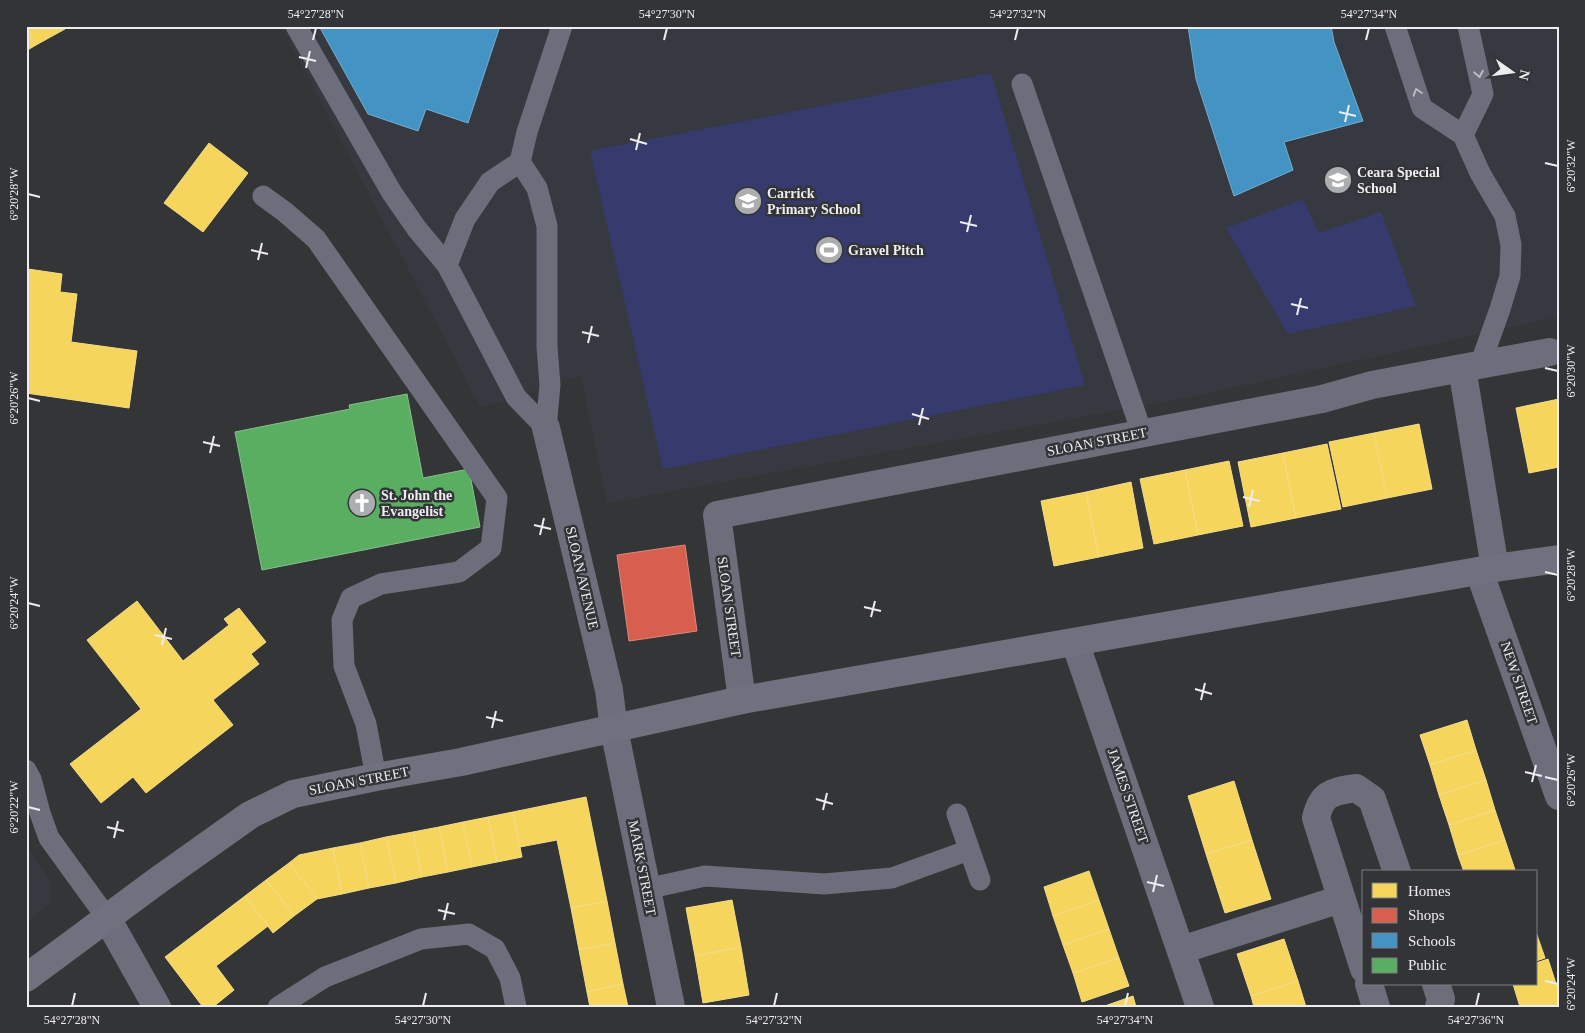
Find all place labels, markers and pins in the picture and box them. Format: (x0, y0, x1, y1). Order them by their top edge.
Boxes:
school or university icon: Ceara Special School (1323, 165, 1353, 195)
place label: Ceara Special School (1357, 165, 1440, 196)
school or university icon: Carrick Primary School (733, 186, 763, 216)
place label: Carrick Primary School (767, 186, 861, 217)
sports icon: Gravel Pitch (814, 235, 844, 265)
place label: Gravel Pitch (848, 243, 924, 258)
church icon: St. John the Evangelist (347, 488, 377, 518)
place label: St. John the Evangelist (381, 488, 452, 519)

